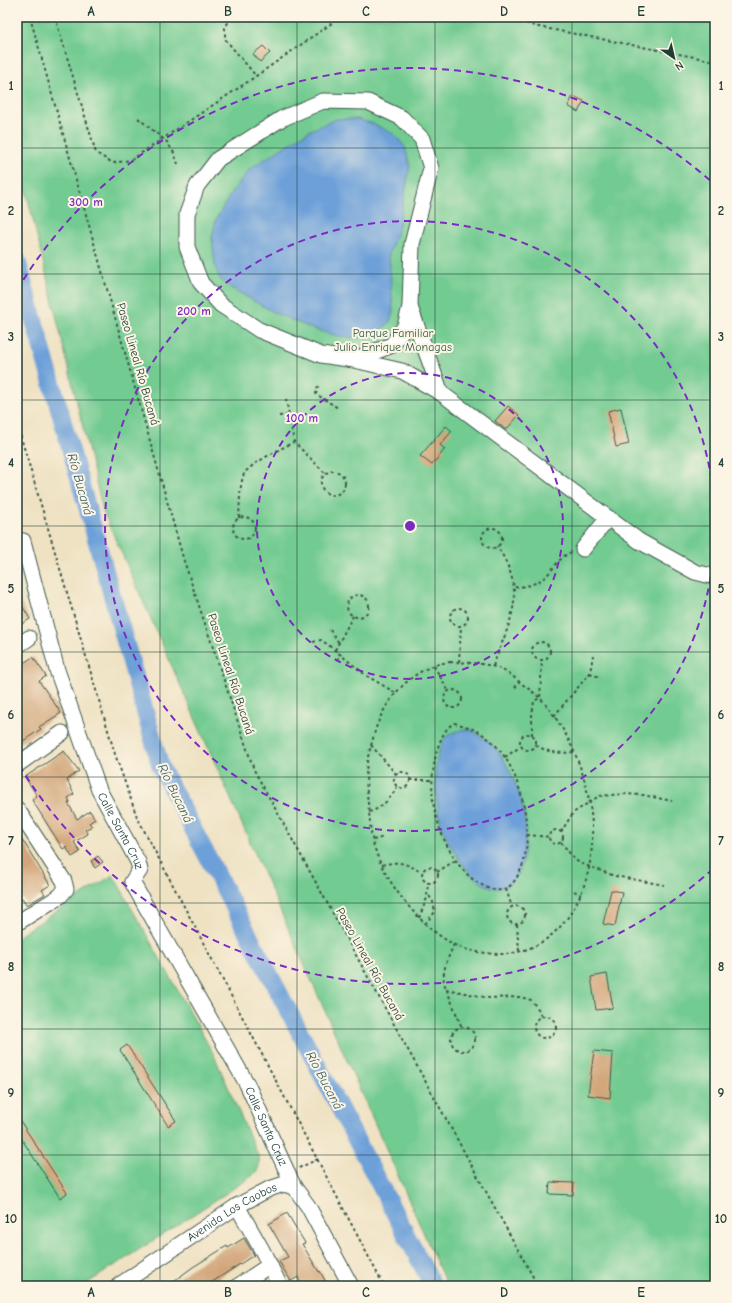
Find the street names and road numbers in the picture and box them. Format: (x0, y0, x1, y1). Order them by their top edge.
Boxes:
street label: Paseo Lineal Río Bucaná (114, 301, 162, 427)
street label: Paseo Lineal Río Bucaná (205, 612, 257, 736)
street label: Calle Santa Cruz (95, 790, 147, 871)
street label: Paseo Lineal Río Bucaná (333, 905, 407, 1023)
street label: Calle Santa Cruz (242, 1085, 291, 1169)
street label: Avenida Los Caobos (184, 1180, 278, 1245)

